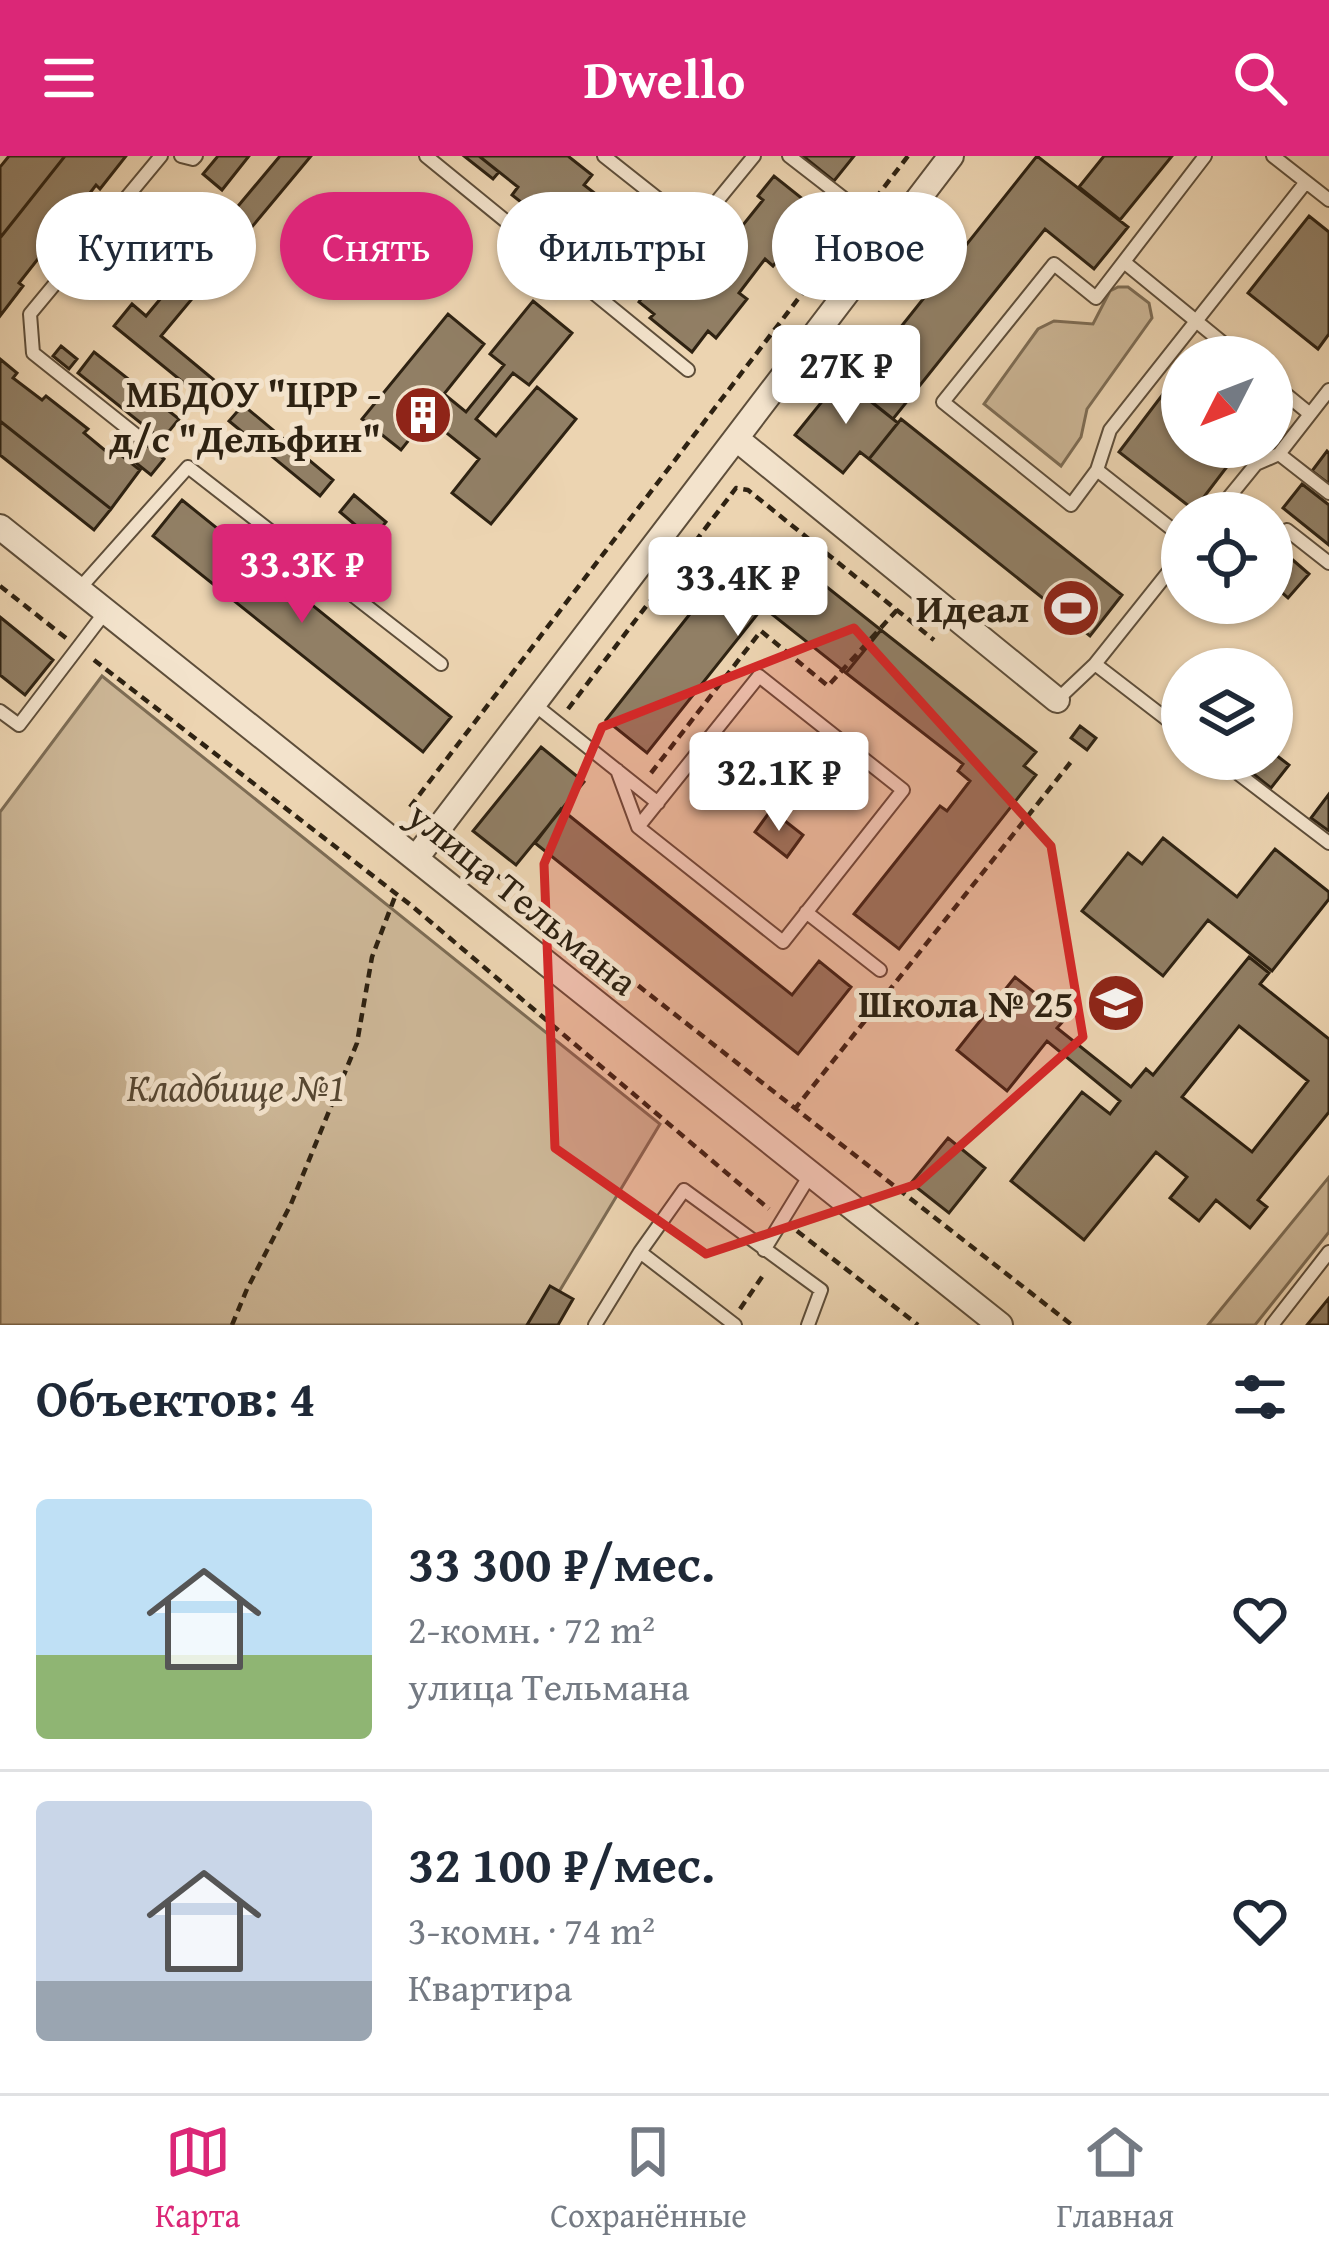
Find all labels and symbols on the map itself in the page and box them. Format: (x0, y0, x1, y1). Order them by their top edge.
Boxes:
pin: 27K ₽ (762, 325, 930, 427)
north arrow (1161, 336, 1293, 468)
place label: МБДОУ "ЦРР - д/с "Дельфин" (109, 364, 381, 466)
building icon: МБДОУ "ЦРР - д/с "Дельфин" (392, 384, 454, 446)
pin: 33.3K ₽ (191, 524, 413, 626)
pin: 33.4K ₽ (627, 537, 849, 639)
sports icon: Идеал (1040, 577, 1102, 639)
place label: Идеал (916, 579, 1029, 636)
pin: 32.1K ₽ (668, 732, 890, 834)
street label: улица Тельмана (395, 786, 651, 1009)
school or university icon: Школа № 25 (1085, 972, 1147, 1034)
place label: Школа № 25 (858, 974, 1074, 1031)
park label: Кладбище №1 (127, 1058, 345, 1115)

